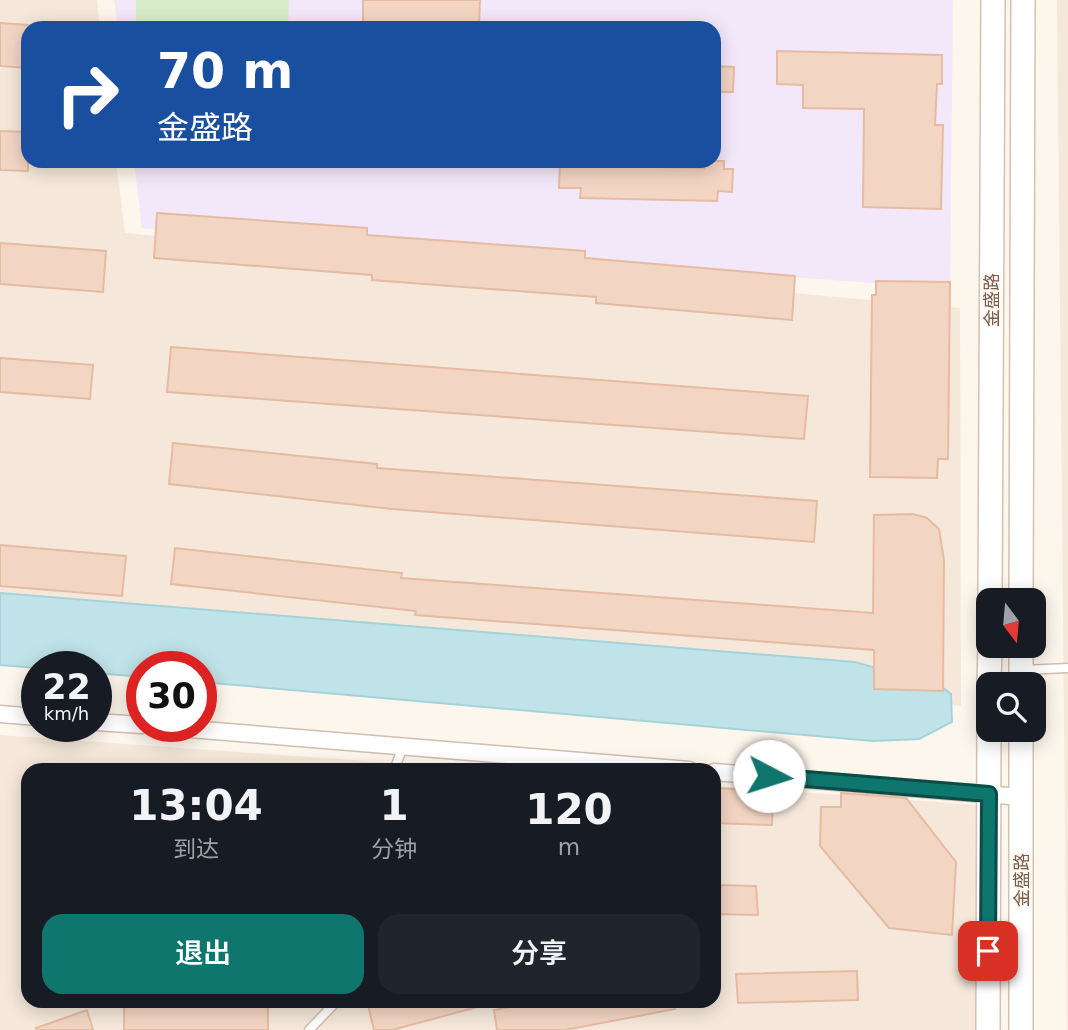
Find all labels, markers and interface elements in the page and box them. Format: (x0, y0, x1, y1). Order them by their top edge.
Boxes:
text: 70 m (157, 43, 293, 100)
icon: right (42, 49, 133, 140)
text: 金盛路 (157, 109, 253, 147)
street label: 金盛路 (981, 273, 1002, 327)
north arrow (976, 588, 1046, 658)
map controls (976, 588, 1046, 742)
speed limit sign: 30 (126, 651, 217, 742)
text: 22 (42, 667, 91, 707)
button: search (976, 672, 1046, 742)
text: km/h (44, 703, 89, 724)
position arrow (732, 739, 806, 813)
text: 13:04 (129, 781, 263, 830)
text: 1 (379, 781, 409, 830)
text: 120 (525, 785, 613, 834)
text: m (558, 834, 580, 860)
text: 到达 (173, 836, 219, 862)
text: 分钟 (371, 836, 417, 862)
street label: 金盛路 (1011, 853, 1032, 907)
button: 退出 (42, 914, 364, 994)
button: 分享 (378, 914, 700, 994)
pin (958, 921, 1018, 981)
icon: arrive (969, 932, 1007, 970)

